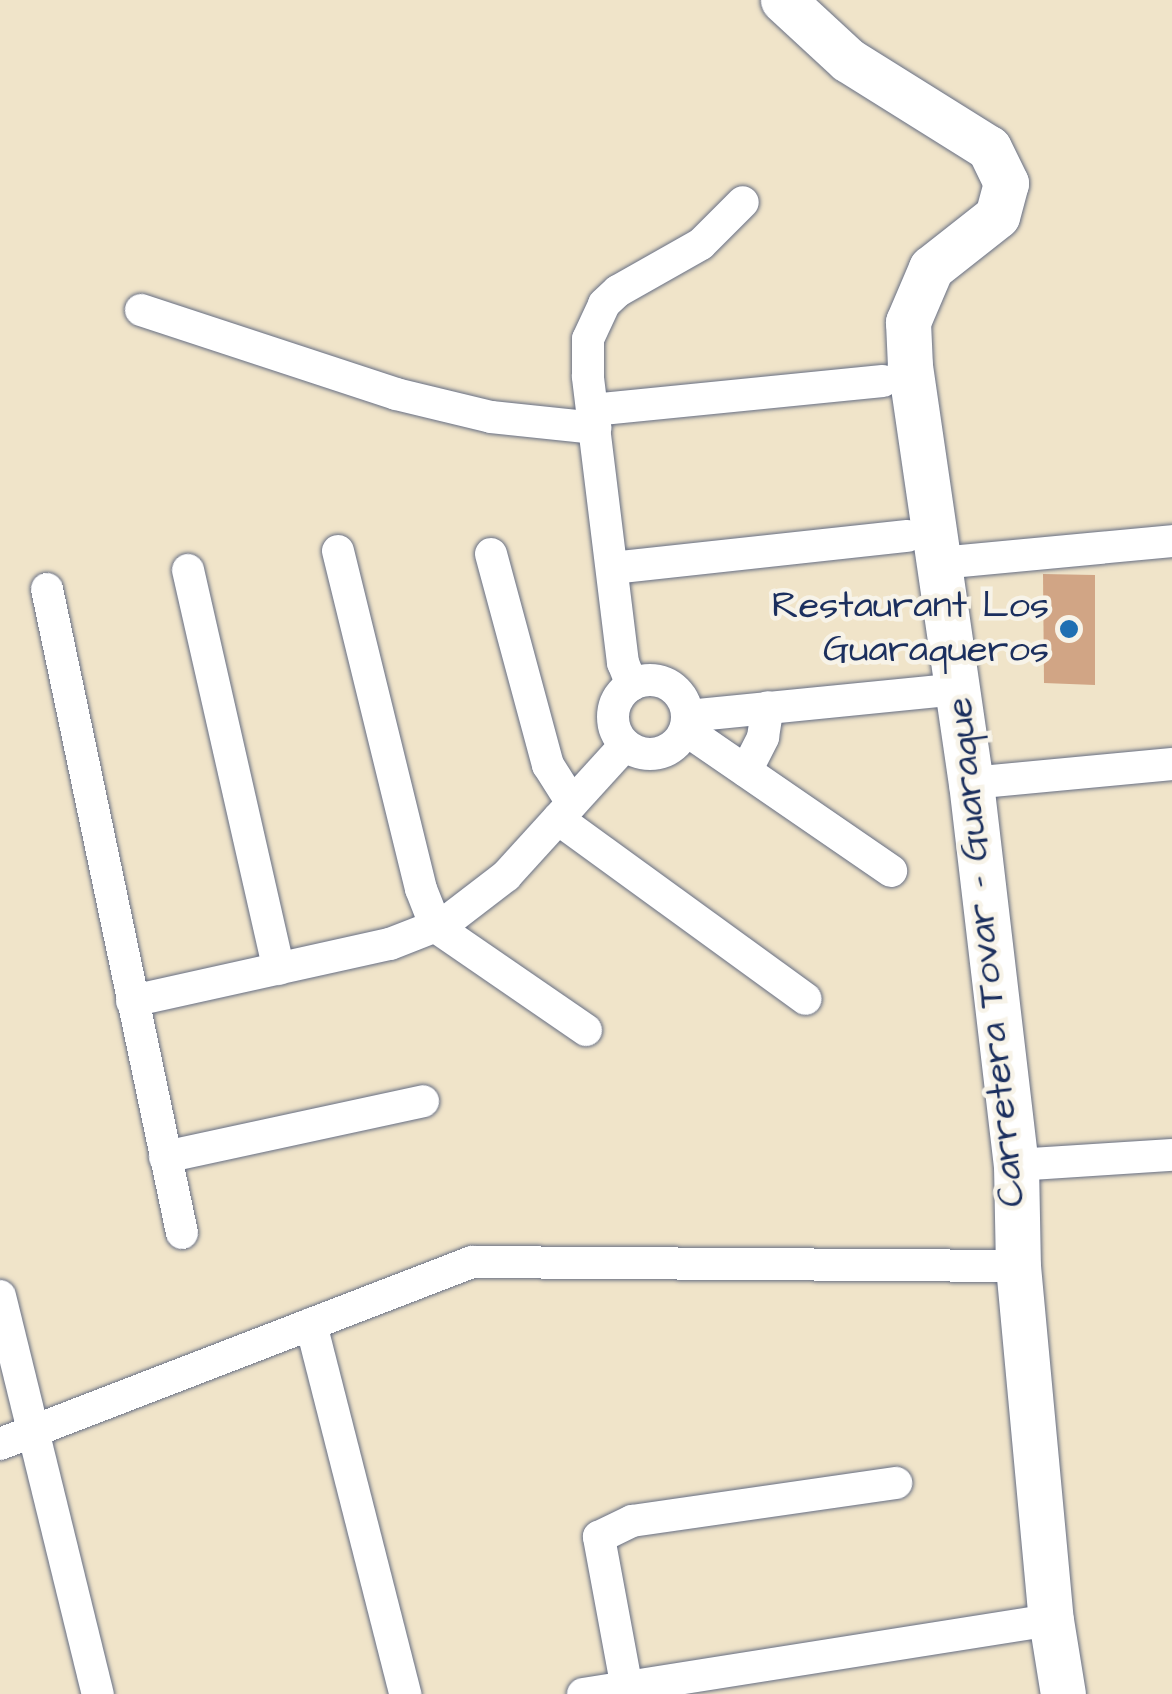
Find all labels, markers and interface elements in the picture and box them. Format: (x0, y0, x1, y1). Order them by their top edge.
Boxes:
place label: Restaurant Los Guaraqueros (772, 584, 1049, 674)
marker: Restaurant Los Guaraqueros (1058, 618, 1080, 640)
street label: Carretera Tovar - Guaraque (938, 695, 1036, 1209)

